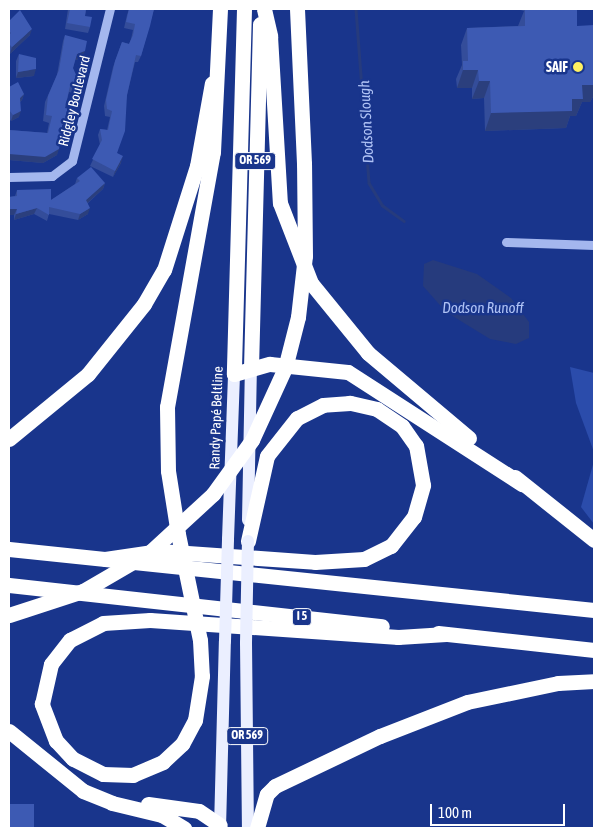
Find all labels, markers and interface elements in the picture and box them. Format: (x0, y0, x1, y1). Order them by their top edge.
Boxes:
street label: Ridgley Boulevard (55, 54, 93, 148)
place label: SAIF (546, 59, 568, 75)
marker: SAIF (572, 61, 584, 73)
water label: Dodson Slough (355, 80, 377, 164)
road number: OR 569 (234, 152, 276, 170)
water label: Dodson Runoff (442, 299, 524, 317)
street label: Randy Papé Beltline (206, 366, 226, 470)
road number: I 5 (291, 608, 313, 626)
road number: OR 569 (226, 726, 268, 746)
scale bar (433, 794, 568, 826)
text: 100 m (438, 804, 472, 821)

